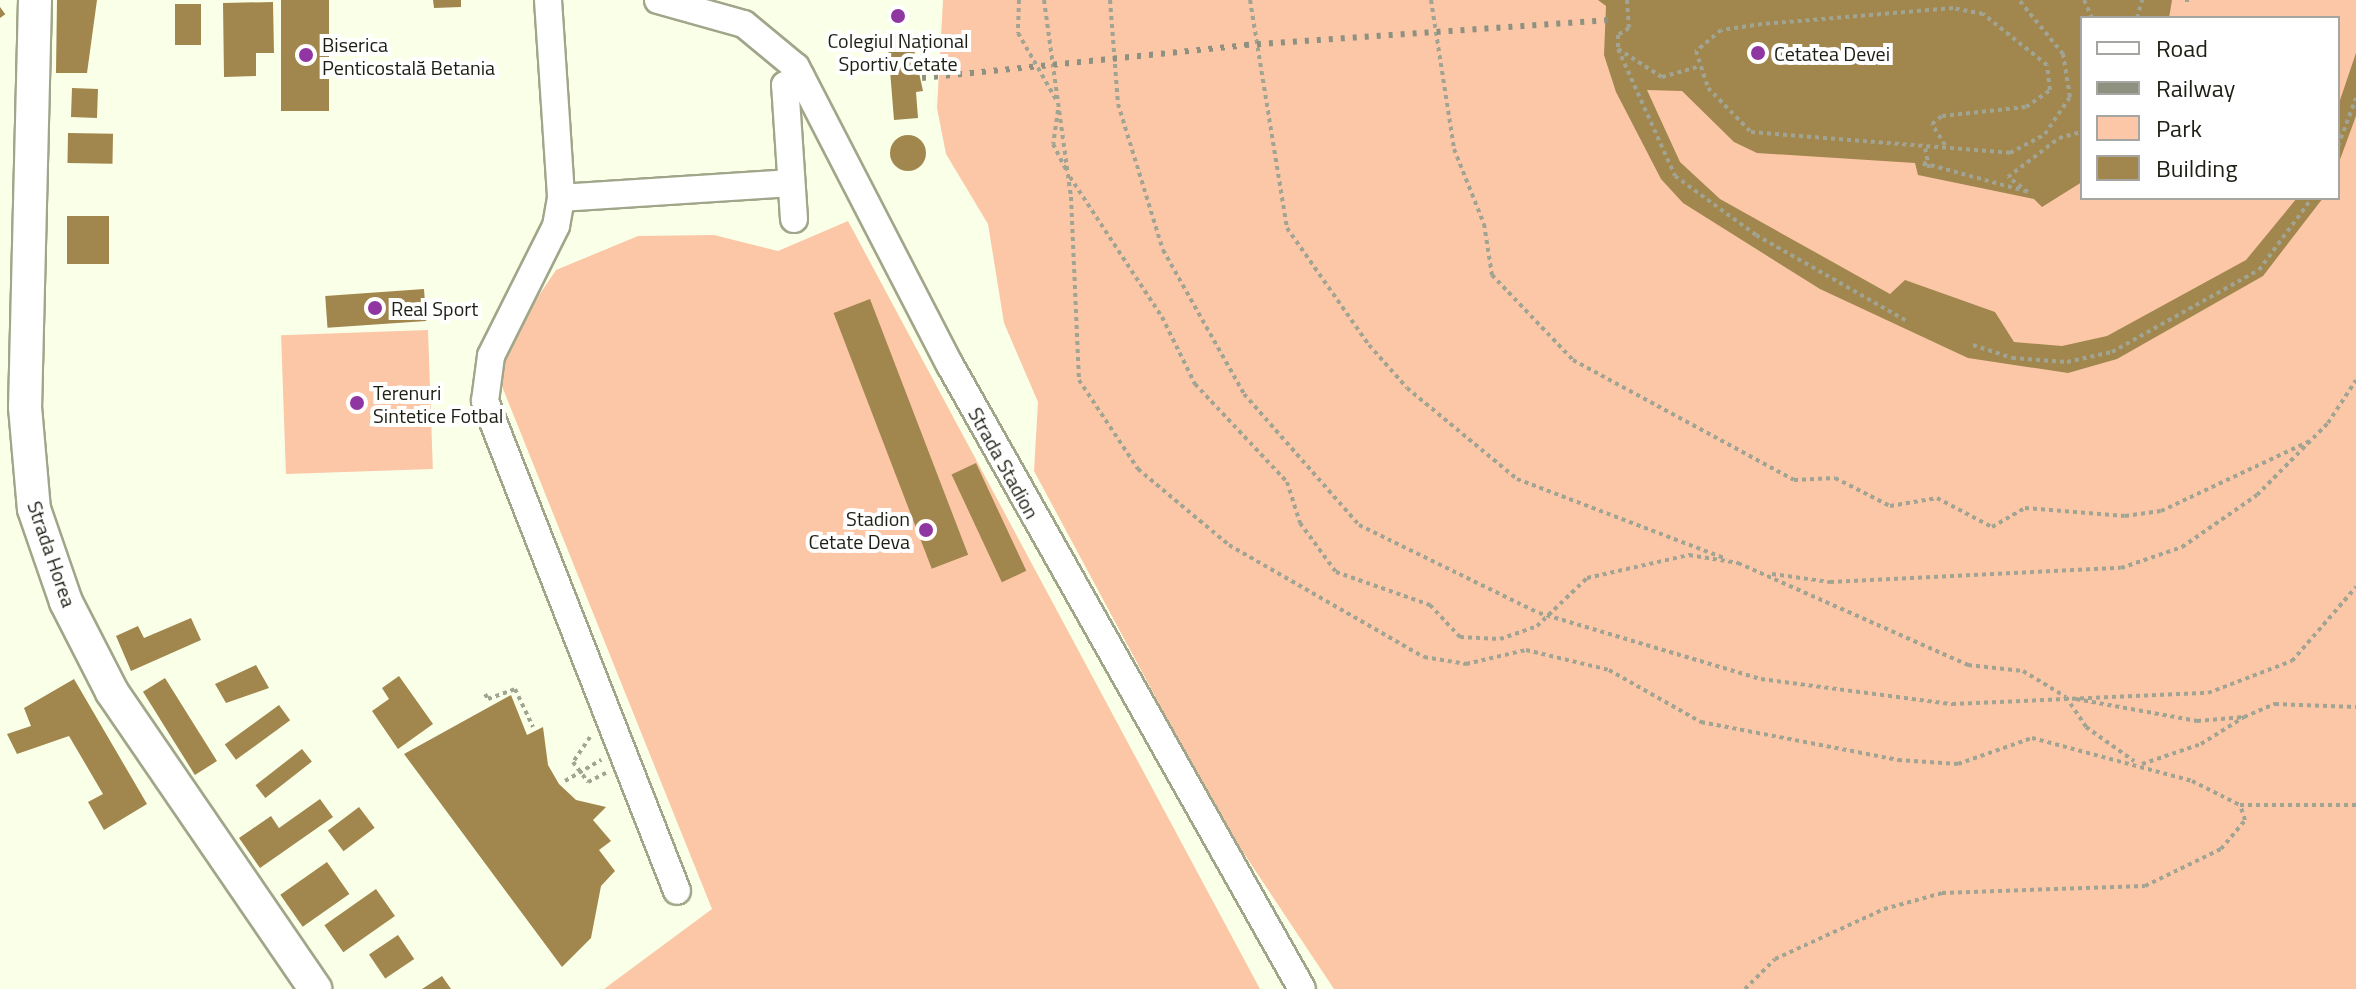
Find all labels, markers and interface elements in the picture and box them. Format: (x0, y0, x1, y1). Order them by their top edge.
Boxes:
marker: Colegiul Național Sportiv Cetate (889, 7, 907, 25)
legend (2080, 16, 2340, 200)
place label: Colegiul Național Sportiv Cetate (827, 28, 969, 75)
text: Road (2156, 30, 2208, 66)
place label: Biserica Penticostală Betania (322, 32, 495, 79)
place label: Cetatea Devei (1774, 41, 1890, 65)
marker: Cetatea Devei (1749, 44, 1767, 62)
marker: Biserica Penticostală Betania (297, 46, 315, 64)
text: Railway (2156, 70, 2235, 106)
text: Park (2156, 110, 2202, 146)
text: Building (2156, 150, 2238, 186)
place label: Real Sport (391, 296, 478, 320)
marker: Real Sport (366, 299, 384, 317)
place label: Terenuri Sintetice Fotbal (373, 380, 503, 427)
marker: Terenuri Sintetice Fotbal (348, 394, 366, 412)
street label: Strada Stadion (964, 403, 1044, 523)
street label: Strada Horea (23, 498, 81, 610)
place label: Stadion Cetate Deva (808, 506, 910, 553)
marker: Stadion Cetate Deva (917, 521, 935, 539)

